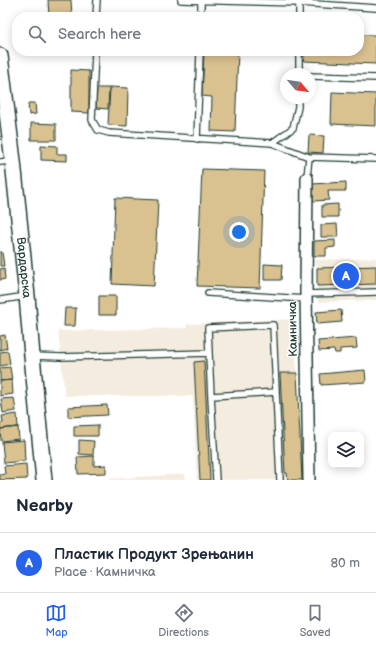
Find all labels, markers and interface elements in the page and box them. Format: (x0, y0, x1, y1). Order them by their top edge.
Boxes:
search box (12, 12, 364, 56)
icon: search (26, 23, 48, 45)
text: Search here (58, 25, 141, 44)
north arrow (280, 68, 316, 104)
your location (229, 222, 249, 242)
street label: Вардарска (13, 236, 35, 299)
pin: A (333, 261, 359, 291)
street label: Камничка (285, 301, 301, 357)
map controls (328, 432, 364, 468)
button: layers (328, 432, 364, 468)
text: Nearby (16, 496, 73, 516)
text: Пластик Продукт Зрењанин (54, 545, 254, 564)
text: A (25, 555, 33, 571)
text: 80 m (331, 555, 360, 571)
text: Place · Камничка (54, 564, 156, 580)
tab: Map (45, 602, 68, 639)
tab: Directions (158, 602, 209, 639)
tab: Saved (300, 602, 331, 639)

